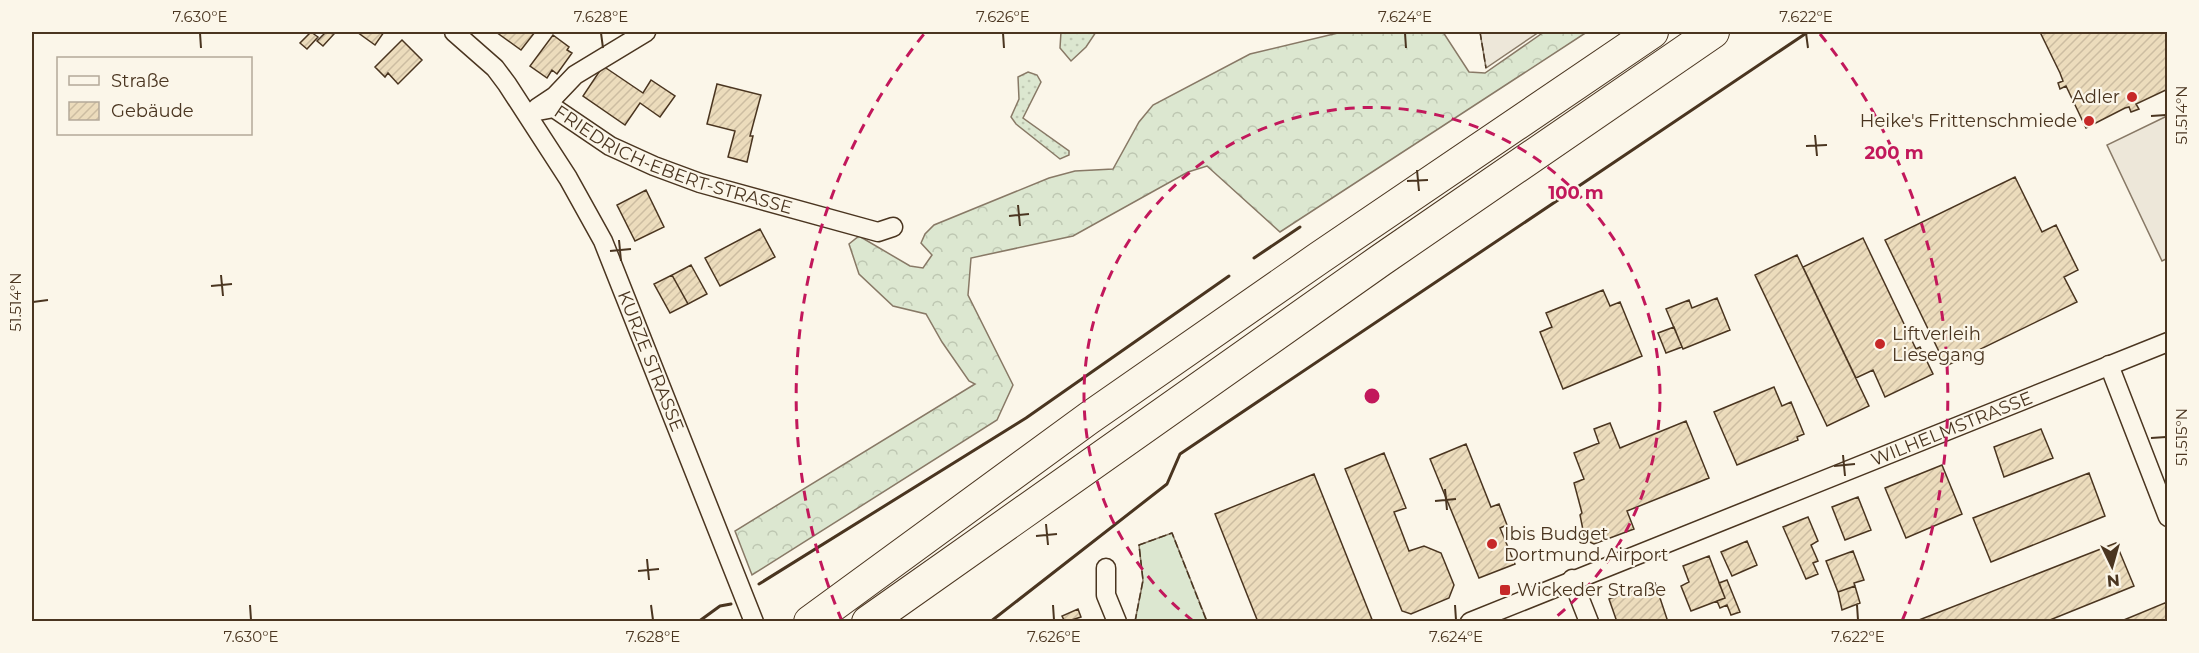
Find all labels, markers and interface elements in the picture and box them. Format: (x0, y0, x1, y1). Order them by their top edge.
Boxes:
text: 7.630°E (173, 7, 227, 26)
text: 7.628°E (574, 7, 628, 26)
text: 7.626°E (976, 7, 1030, 26)
text: 7.624°E (1378, 7, 1432, 26)
text: 7.622°E (1779, 7, 1833, 26)
legend (57, 57, 252, 135)
text: Straße (111, 70, 170, 92)
place label: Adler (2072, 86, 2120, 108)
text: 51.514°N (2172, 86, 2191, 144)
marker: Adler (2125, 90, 2139, 104)
text: Gebäude (111, 100, 194, 122)
street label: FRIEDRICH-EBERT-STRASSE (550, 100, 795, 219)
place label: Heike's Frittenschmiede (1860, 110, 2077, 132)
marker: Heike's Frittenschmiede (2082, 114, 2096, 128)
text: 200 m (1864, 142, 1924, 164)
text: 100 m (1548, 182, 1604, 204)
text: 51.514°N (6, 273, 25, 331)
street label: KURZE STRASSE (613, 288, 688, 435)
place label: Liftverleih Liesegang (1892, 323, 1985, 366)
marker: Liftverleih Liesegang (1873, 337, 1887, 351)
centre of rings (1362, 386, 1382, 406)
street label: WILHELMSTRASSE (1868, 387, 2035, 471)
text: 51.515°N (2172, 408, 2191, 466)
place label: Ibis Budget Dortmund Airport (1504, 523, 1668, 566)
north arrow (2082, 536, 2142, 596)
marker: Ibis Budget Dortmund Airport (1485, 537, 1499, 551)
text: N (2106, 570, 2121, 590)
place label: Wickeder Straße (1517, 579, 1666, 601)
marker: Wickeder Straße (1498, 583, 1512, 597)
text: 7.630°E (224, 627, 278, 646)
text: 7.628°E (626, 627, 680, 646)
text: 7.626°E (1027, 627, 1081, 646)
text: 7.624°E (1429, 627, 1483, 646)
text: 7.622°E (1831, 627, 1885, 646)

